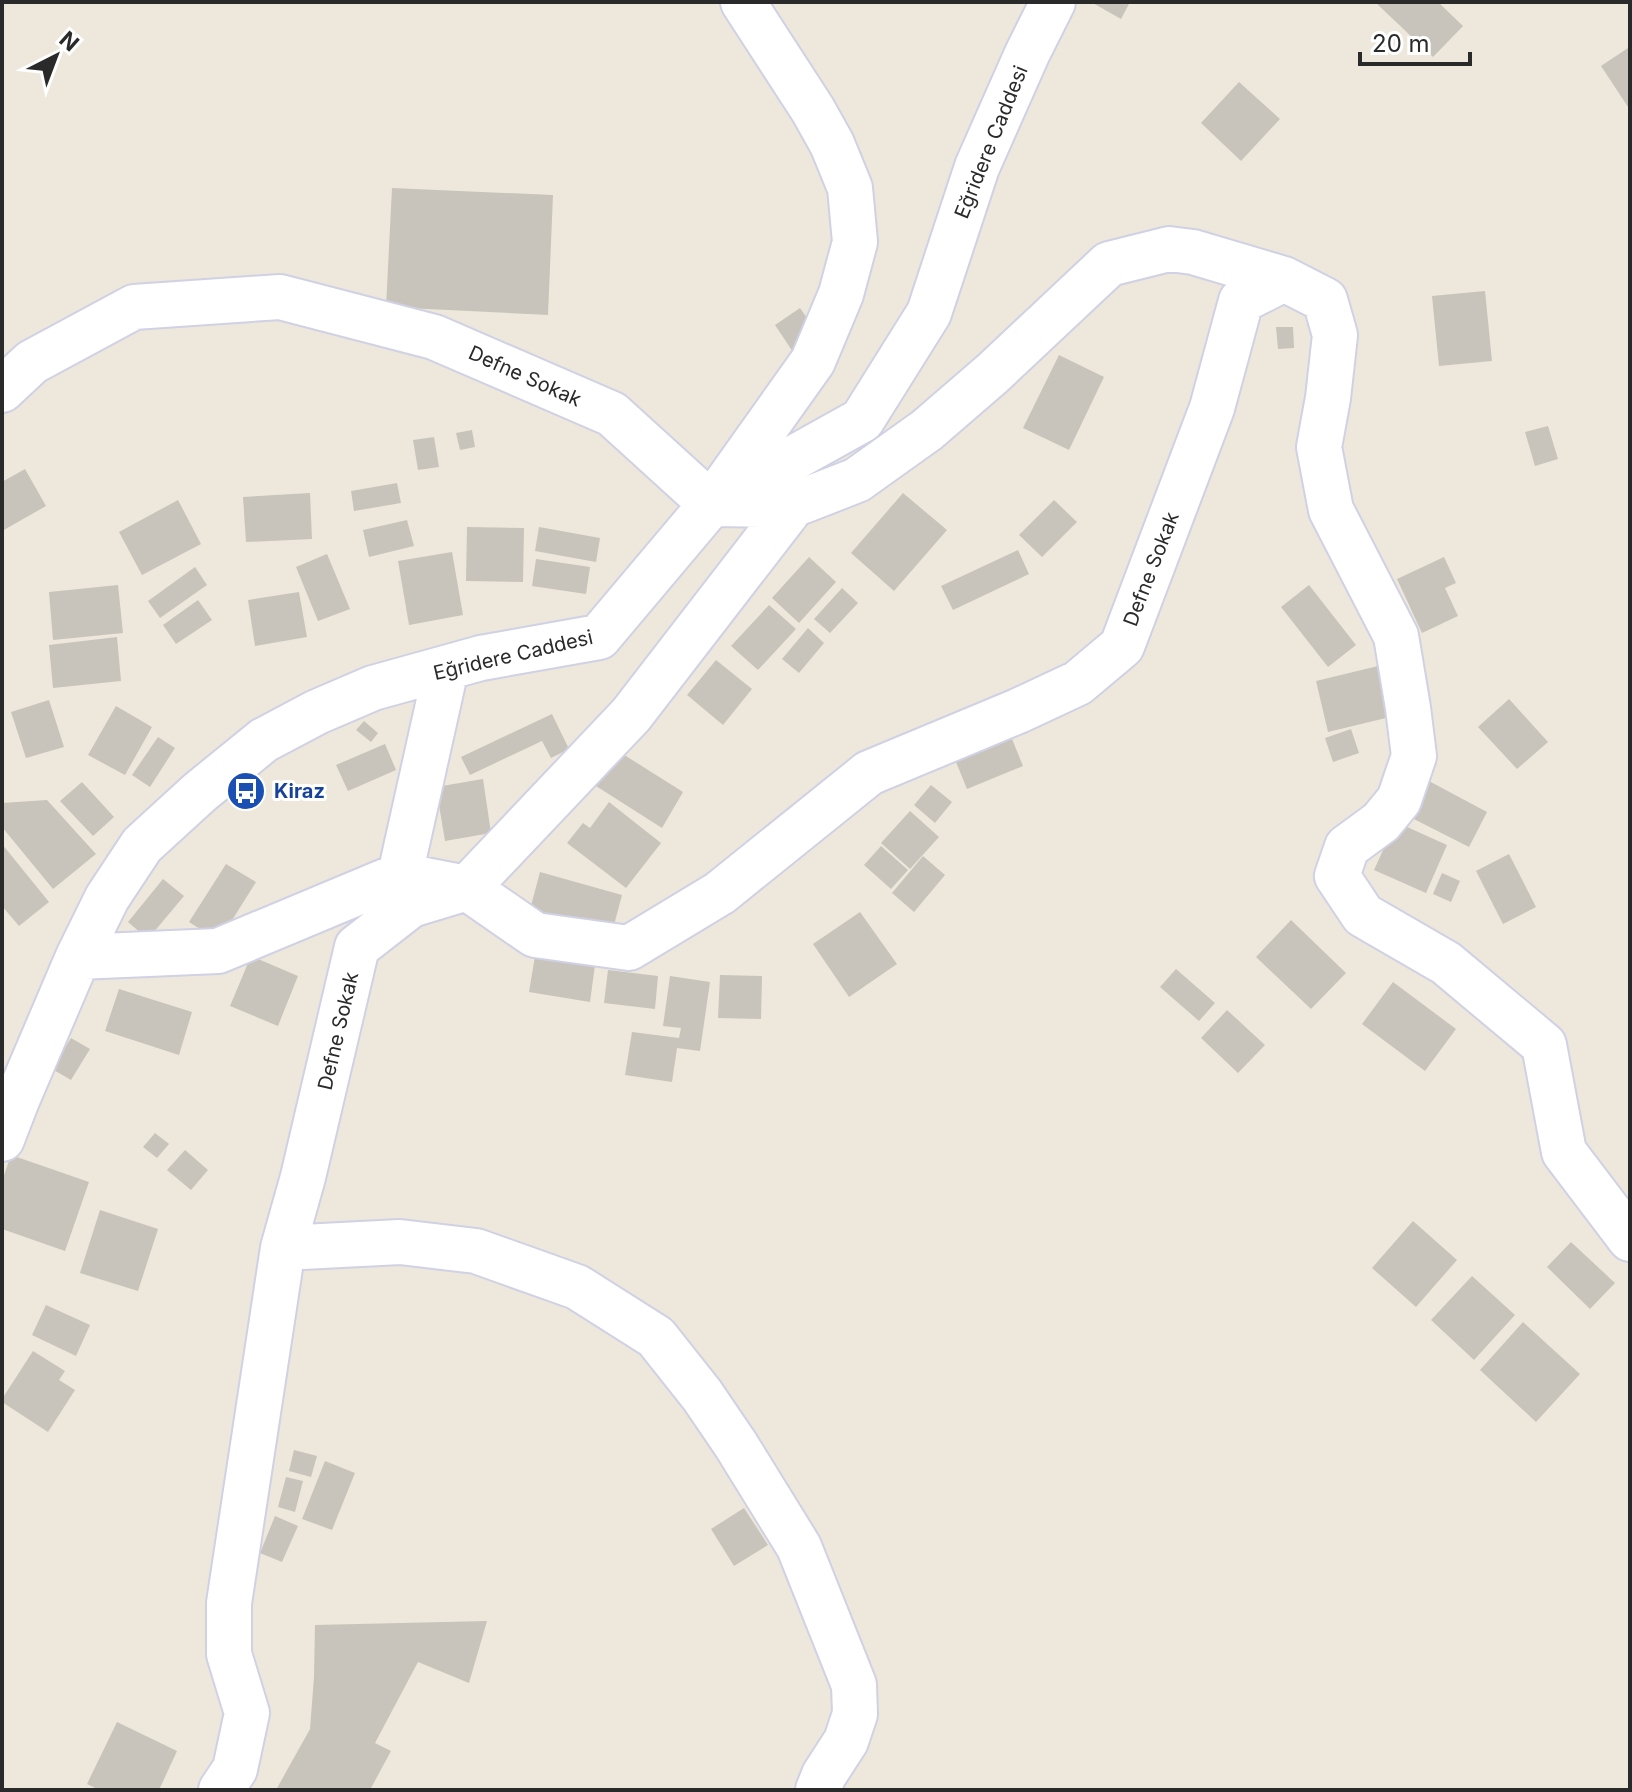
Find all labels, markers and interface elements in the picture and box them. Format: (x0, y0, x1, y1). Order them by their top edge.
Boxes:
north arrow (16, 16, 96, 96)
scale bar (1360, 16, 1470, 66)
text: N (54, 26, 84, 56)
text: 20 m (1372, 29, 1430, 58)
street label: Eğridere Caddesi (949, 62, 1033, 222)
street label: Defne Sokak (465, 341, 585, 411)
street label: Defne Sokak (1118, 508, 1184, 630)
street label: Eğridere Caddesi (431, 625, 595, 685)
bus stop icon: Kiraz (225, 770, 267, 812)
place label: Kiraz (274, 779, 325, 803)
street label: Defne Sokak (313, 970, 363, 1092)

